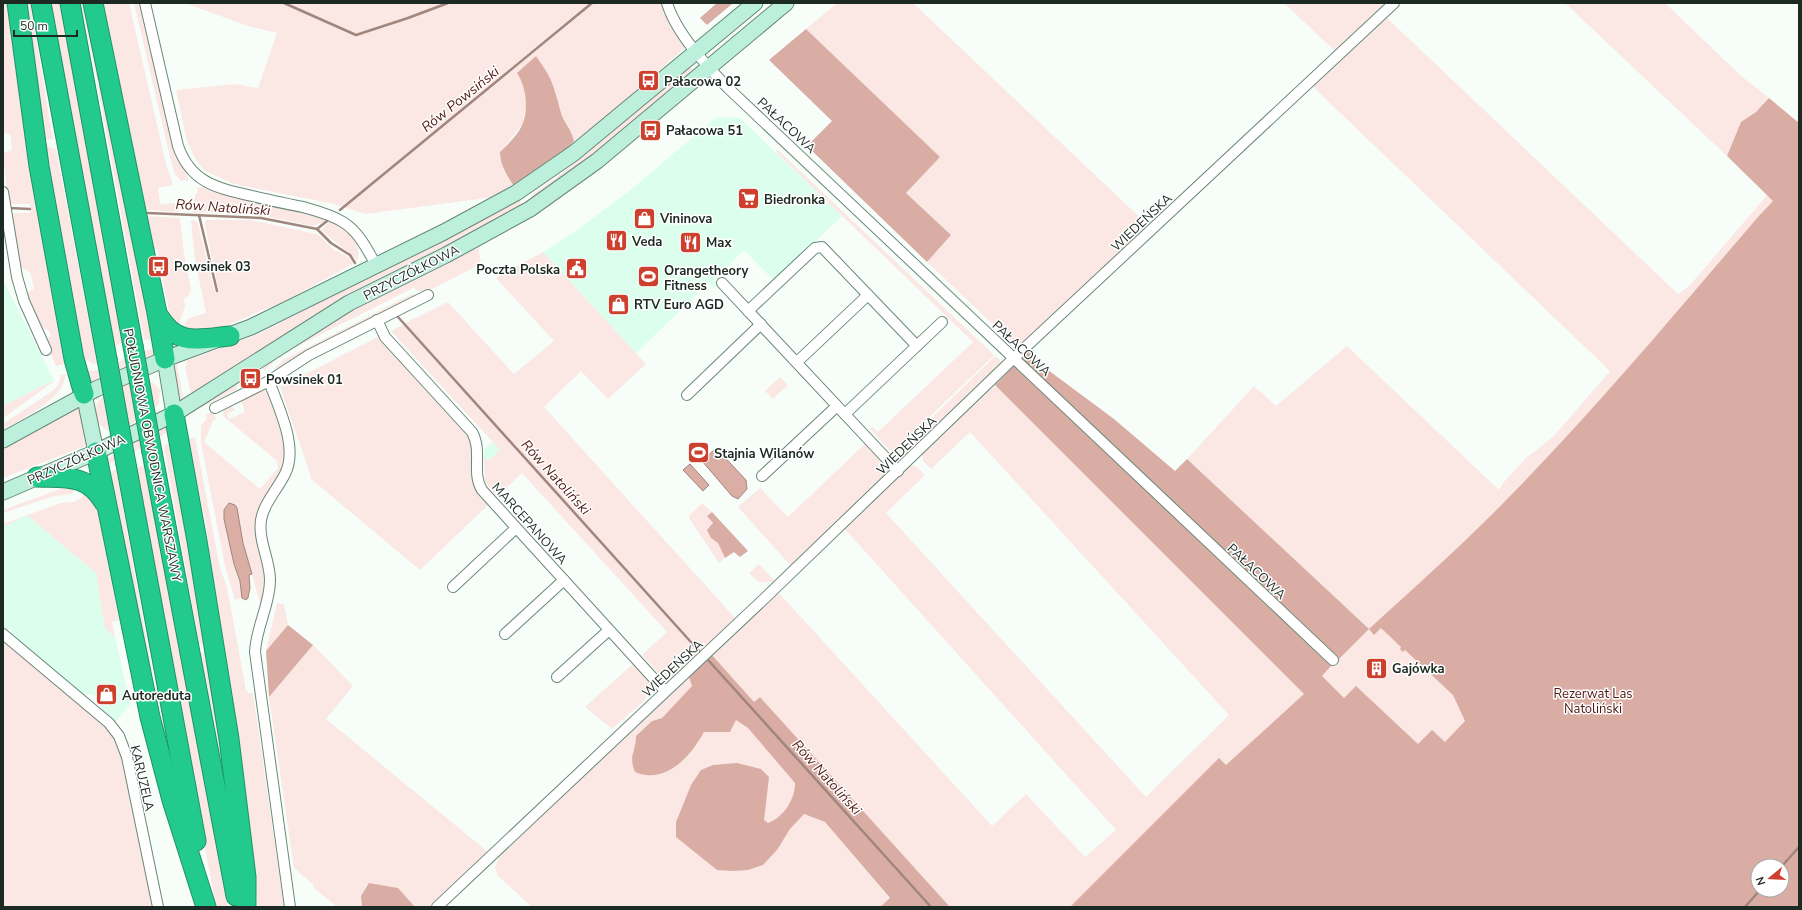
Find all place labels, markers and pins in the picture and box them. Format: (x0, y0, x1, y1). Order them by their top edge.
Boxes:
bus stop icon: Pałacowa 02 (636, 68, 662, 94)
place label: Pałacowa 02 (664, 73, 741, 91)
bus stop icon: Pałacowa 51 (638, 117, 664, 143)
place label: Pałacowa 51 (666, 122, 743, 140)
supermarket icon: Biedronka (736, 186, 762, 212)
place label: Biedronka (764, 191, 825, 209)
shop icon: Vininova (631, 205, 657, 231)
place label: Vininova (659, 210, 712, 228)
restaurant icon: Veda (604, 228, 630, 254)
restaurant icon: Max (678, 229, 704, 255)
place label: Veda (631, 233, 662, 251)
place label: Max (706, 234, 732, 252)
bus stop icon: Powsinek 03 (146, 253, 172, 279)
public building icon: Poczta Polska (563, 256, 589, 282)
place label: Powsinek 03 (174, 258, 251, 276)
place label: Poczta Polska (476, 261, 560, 279)
place label: Orangetheory Fitness (664, 262, 748, 295)
sports icon: Orangetheory Fitness (635, 264, 661, 290)
shop icon: RTV Euro AGD (605, 291, 631, 317)
place label: RTV Euro AGD (634, 296, 724, 314)
bus stop icon: Powsinek 01 (238, 366, 264, 392)
place label: Powsinek 01 (266, 371, 343, 389)
sports icon: Stajnia Wilanów (685, 440, 711, 466)
place label: Stajnia Wilanów (714, 445, 814, 463)
building icon: Gajówka (1364, 655, 1390, 681)
place label: Gajówka (1392, 660, 1445, 678)
shop icon: Autoreduta (93, 682, 119, 708)
place label: Autoreduta (122, 687, 191, 705)

